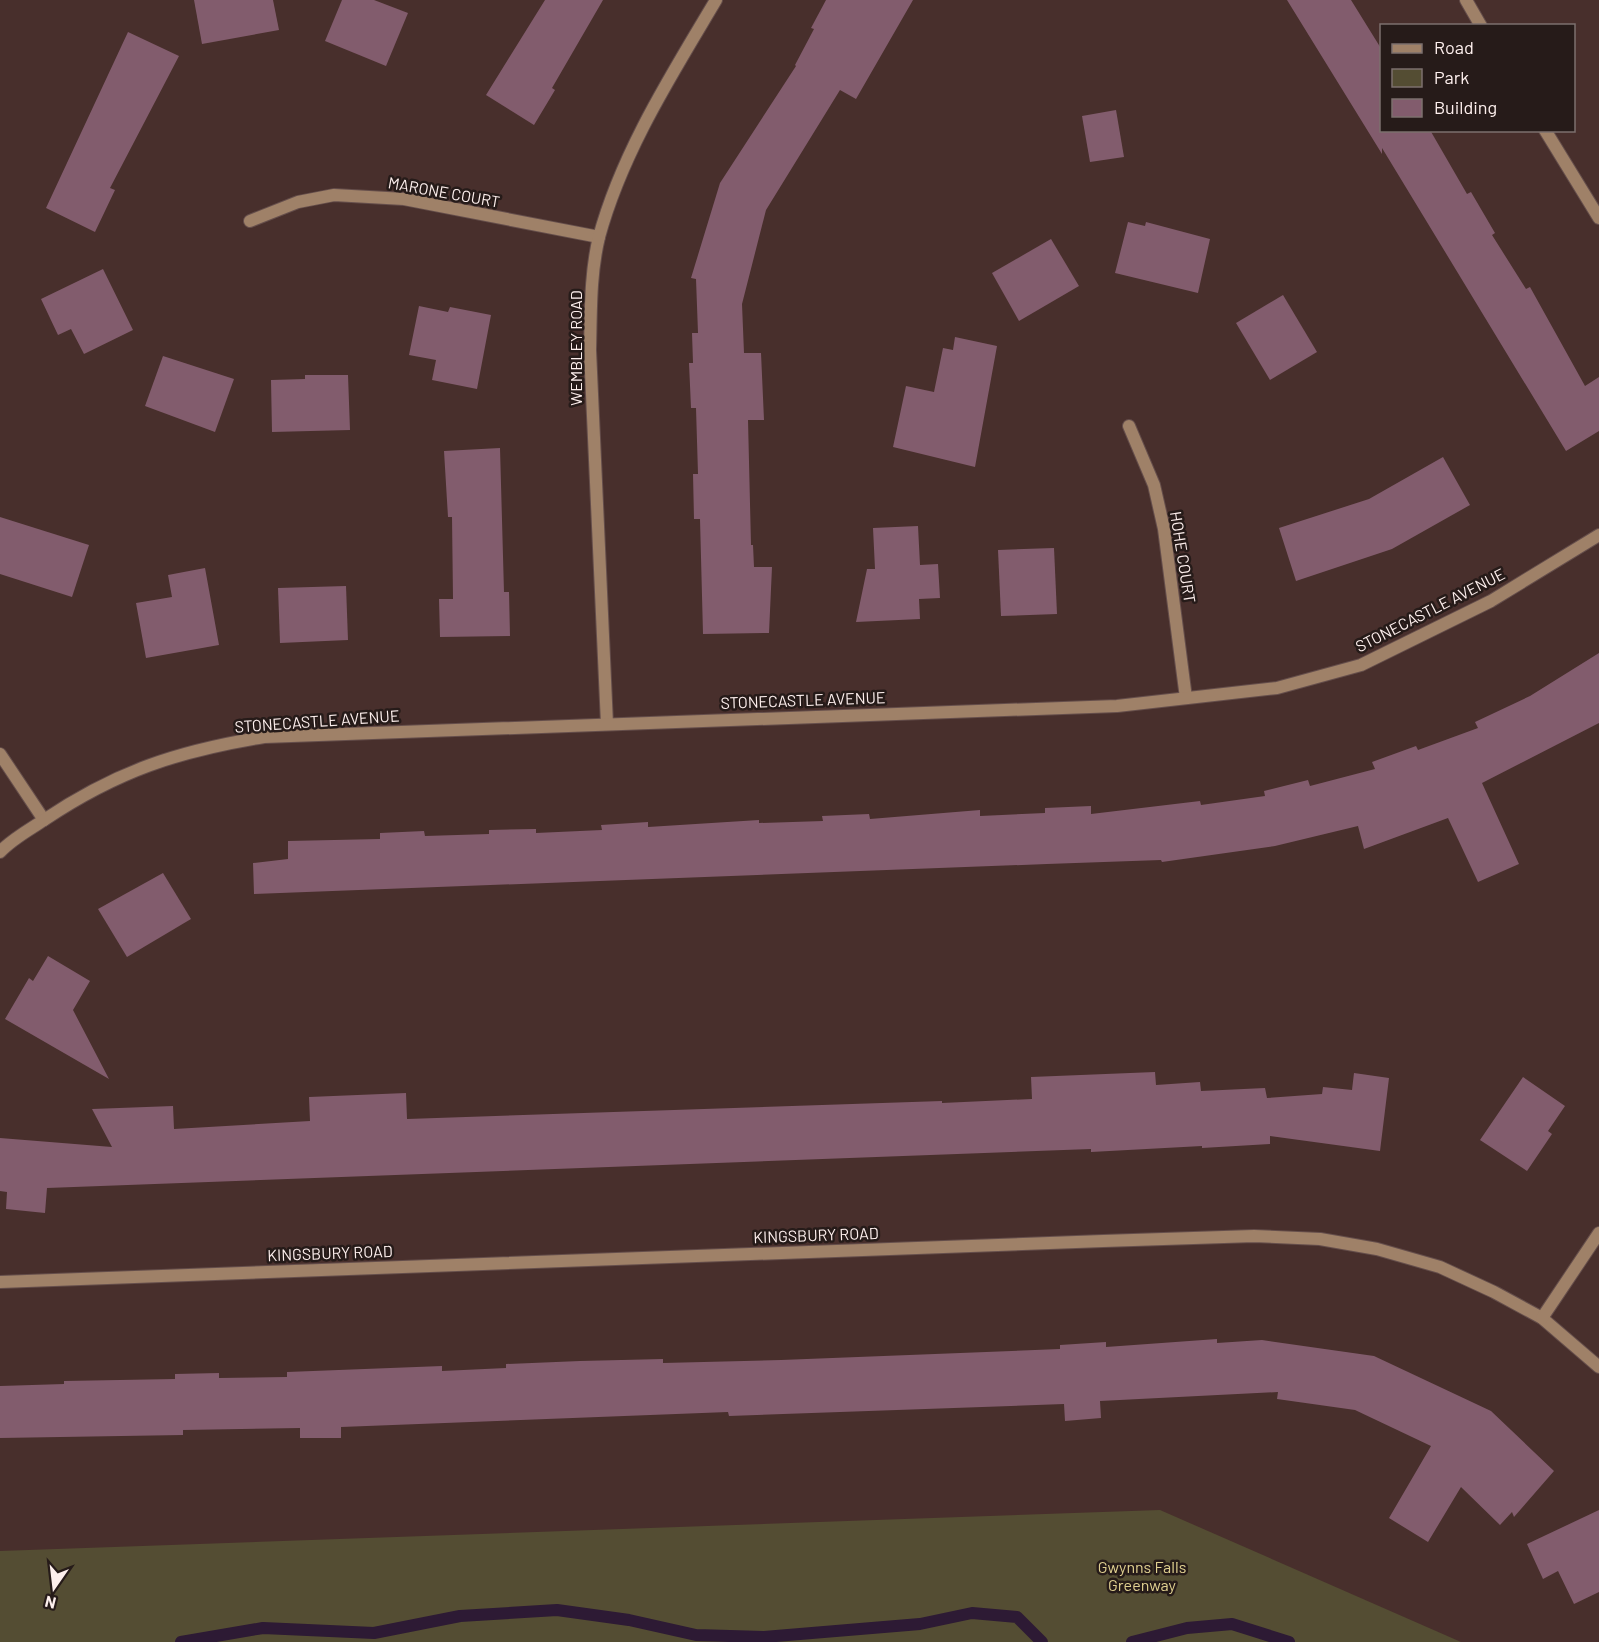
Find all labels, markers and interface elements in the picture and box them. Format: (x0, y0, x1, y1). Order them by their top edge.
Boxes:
legend (1380, 24, 1575, 132)
text: Road (1434, 36, 1474, 58)
text: Park (1434, 66, 1469, 88)
text: Building (1434, 96, 1497, 118)
street label: MARONE COURT (387, 172, 502, 211)
street label: WEMBLEY ROAD (566, 290, 585, 406)
street label: HOHE COURT (1167, 510, 1200, 604)
street label: STONECASTLE AVENUE (1352, 564, 1508, 656)
street label: STONECASTLE AVENUE (720, 687, 886, 712)
street label: STONECASTLE AVENUE (234, 705, 400, 736)
street label: KINGSBURY ROAD (753, 1223, 879, 1246)
street label: KINGSBURY ROAD (267, 1241, 393, 1264)
park label: Gwynns Falls Greenway (1098, 1557, 1186, 1594)
north arrow (24, 1558, 84, 1618)
text: N (43, 1593, 58, 1614)

